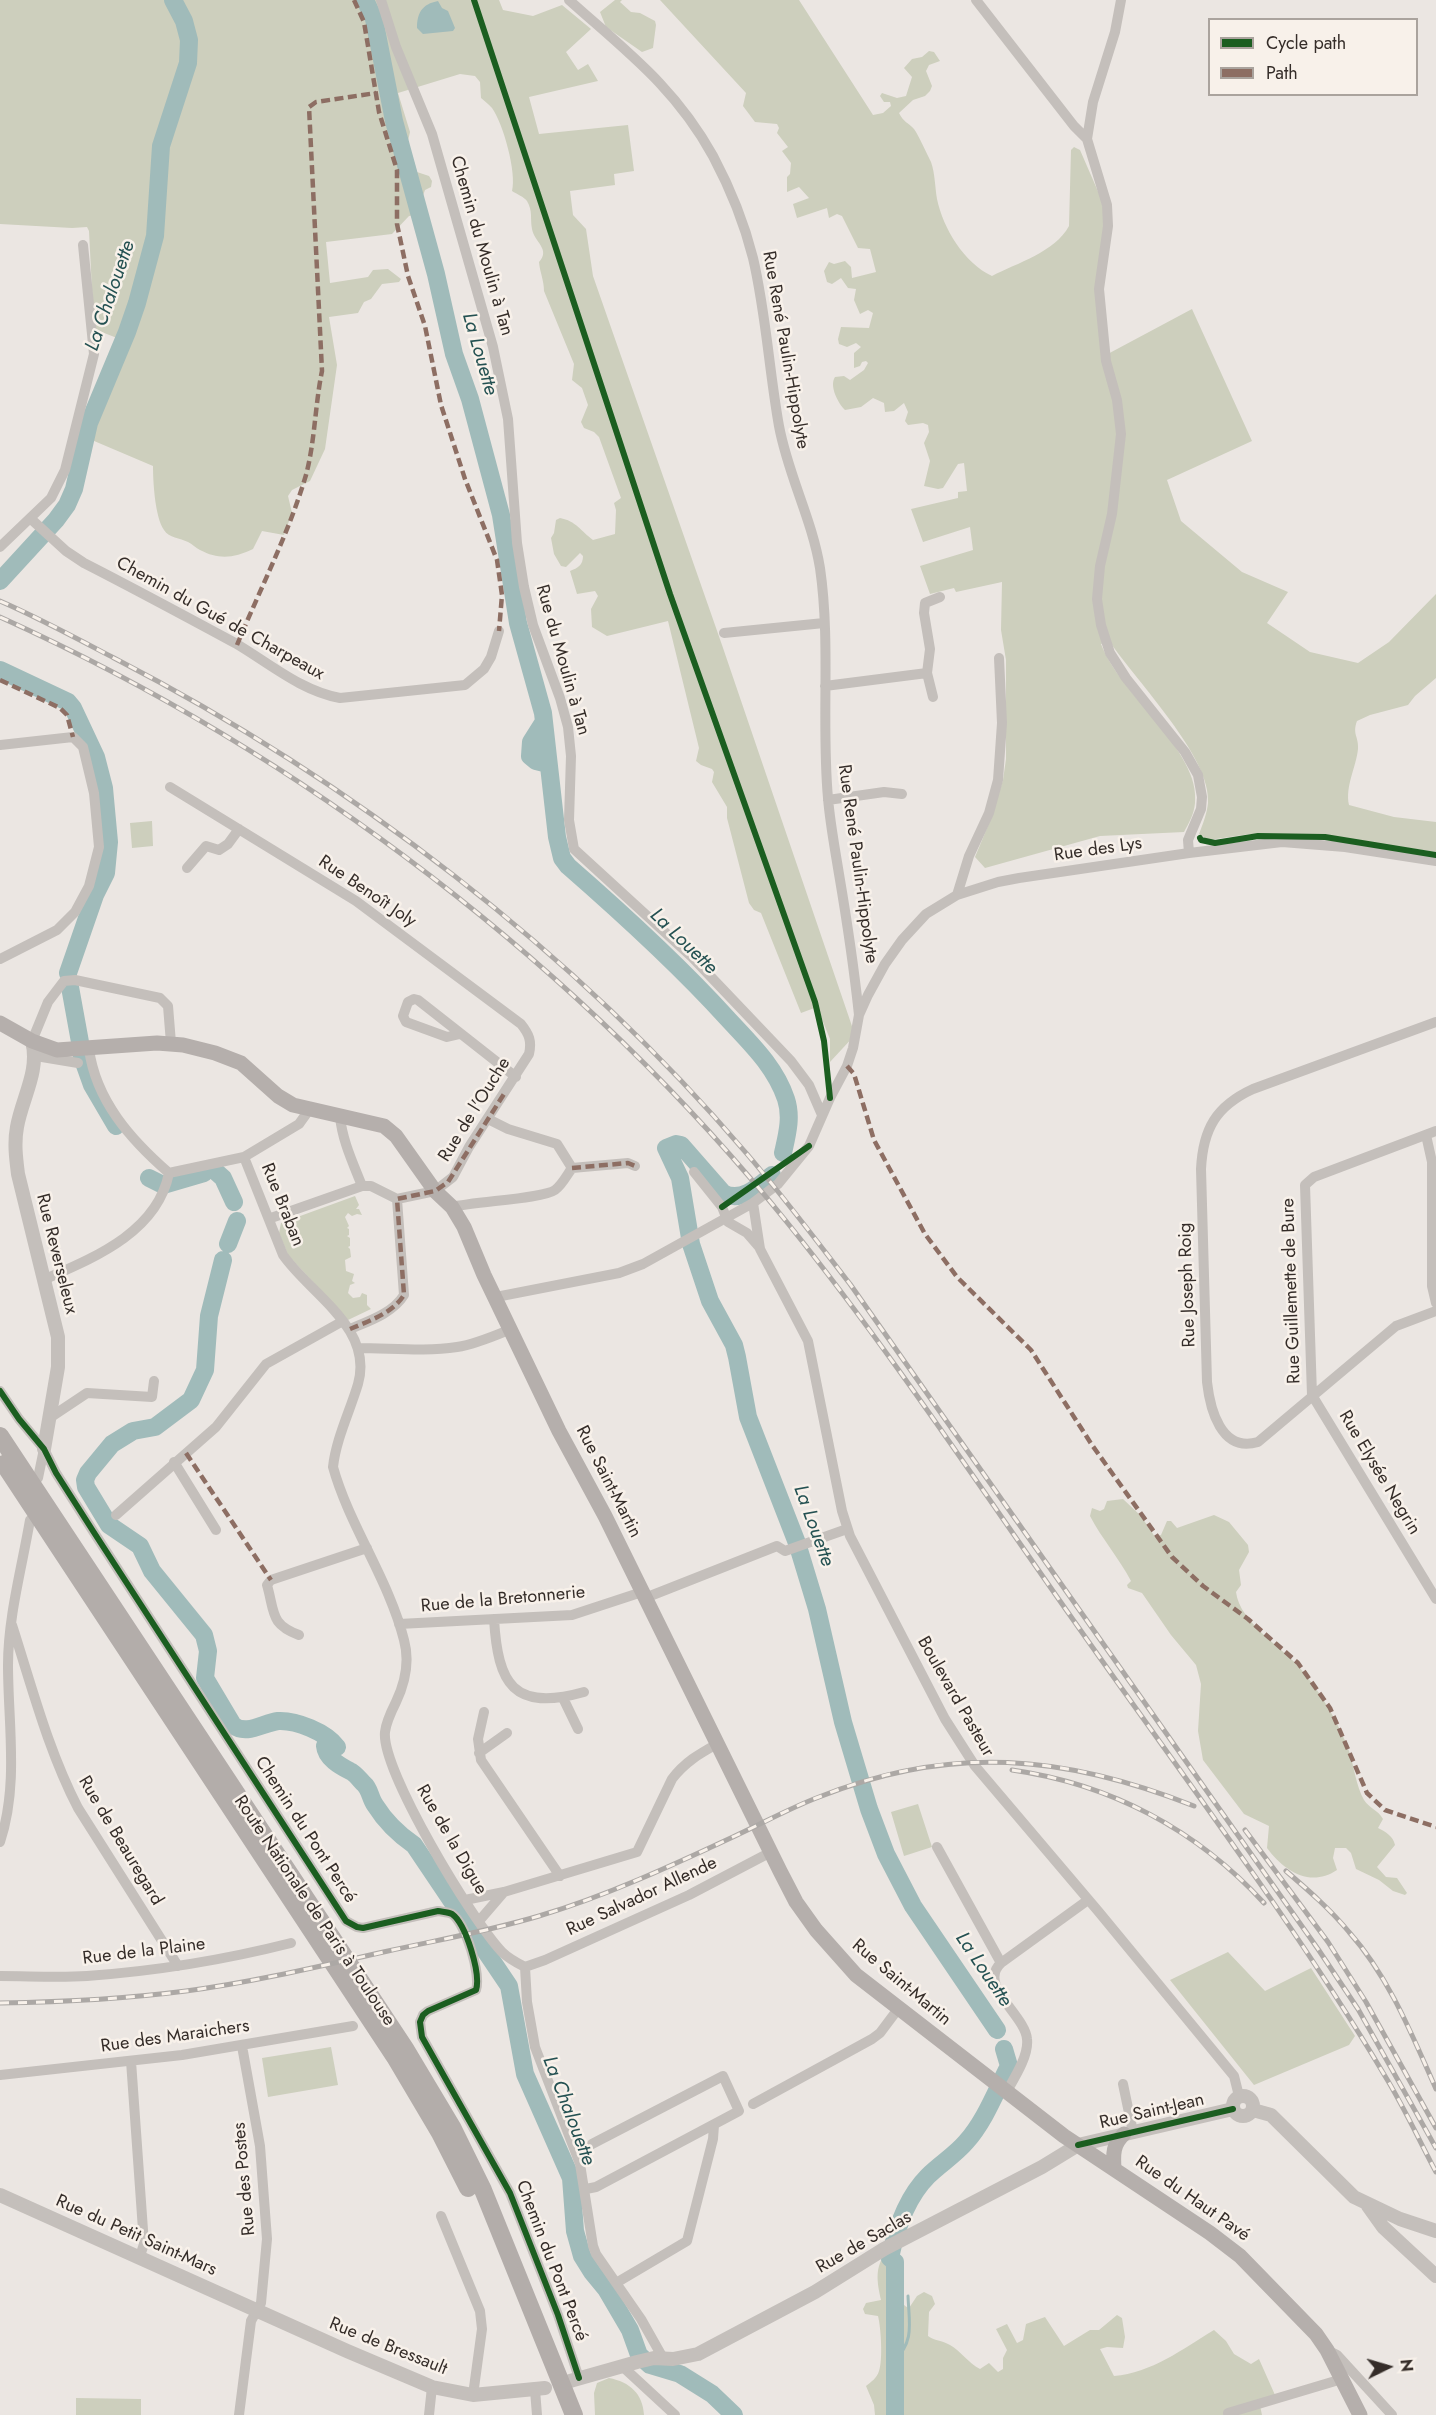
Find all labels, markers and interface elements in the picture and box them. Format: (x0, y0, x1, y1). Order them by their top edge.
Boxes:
legend (1208, 18, 1418, 96)
text: Cycle path (1266, 30, 1346, 56)
text: Path (1266, 60, 1298, 86)
street label: Chemin du Moulin à Tan (445, 154, 517, 338)
water label: La Chalouette (81, 238, 141, 354)
street label: Rue René Paulin-Hippolyte (757, 249, 813, 451)
water label: La Louette (456, 310, 502, 398)
street label: Chemin du Gué de Charpeaux (112, 553, 328, 685)
street label: Rue du Moulin à Tan (530, 582, 594, 738)
street label: Rue René Paulin-Hippolyte (832, 763, 882, 965)
street label: Rue des Lys (1053, 833, 1143, 867)
street label: Rue Benoît Joly (314, 851, 420, 933)
water label: La Louette (644, 904, 722, 980)
street label: Rue de l'Ouche (434, 1054, 516, 1166)
street label: Rue Braban (256, 1160, 308, 1250)
street label: Rue Reverseleux (31, 1192, 81, 1316)
street label: Rue Guillemette de Bure (1278, 1198, 1306, 1384)
street label: Rue Joseph Roig (1175, 1222, 1201, 1348)
street label: Rue Elysée Negrin (1333, 1407, 1425, 1539)
street label: Rue Saint-Martin (570, 1422, 646, 1542)
water label: La Louette (787, 1482, 839, 1570)
street label: Rue de la Bretonnerie (420, 1582, 586, 1618)
street label: Boulevard Pasteur (912, 1633, 998, 1761)
street label: Chemin du Pont Percé (250, 1753, 360, 1907)
street label: Rue de Beauregard (73, 1772, 167, 1910)
street label: Rue de la Digue (411, 1781, 491, 1899)
street label: Route Nationale de Paris à Toulouse (229, 1792, 399, 2030)
street label: Rue Salvador Allende (563, 1853, 721, 1941)
water label: La Louette (949, 1928, 1017, 2012)
street label: Rue de la Plaine (81, 1934, 207, 1970)
street label: Rue Saint-Martin (847, 1935, 955, 2031)
street label: Rue des Maraichers (99, 2016, 251, 2058)
water label: La Chalouette (536, 2053, 600, 2169)
street label: Rue Saint-Jean (1098, 2089, 1206, 2135)
street label: Rue des Postes (229, 2121, 261, 2237)
street label: Rue du Haut Pavé (1131, 2151, 1253, 2247)
street label: Chemin du Pont Percé (510, 2178, 592, 2344)
street label: Rue du Petit Saint-Mars (52, 2191, 220, 2281)
street label: Rue de Saclas (813, 2207, 915, 2279)
street label: Rue de Bressault (326, 2313, 450, 2381)
north arrow (1358, 2337, 1418, 2397)
text: N (1394, 2358, 1418, 2373)

